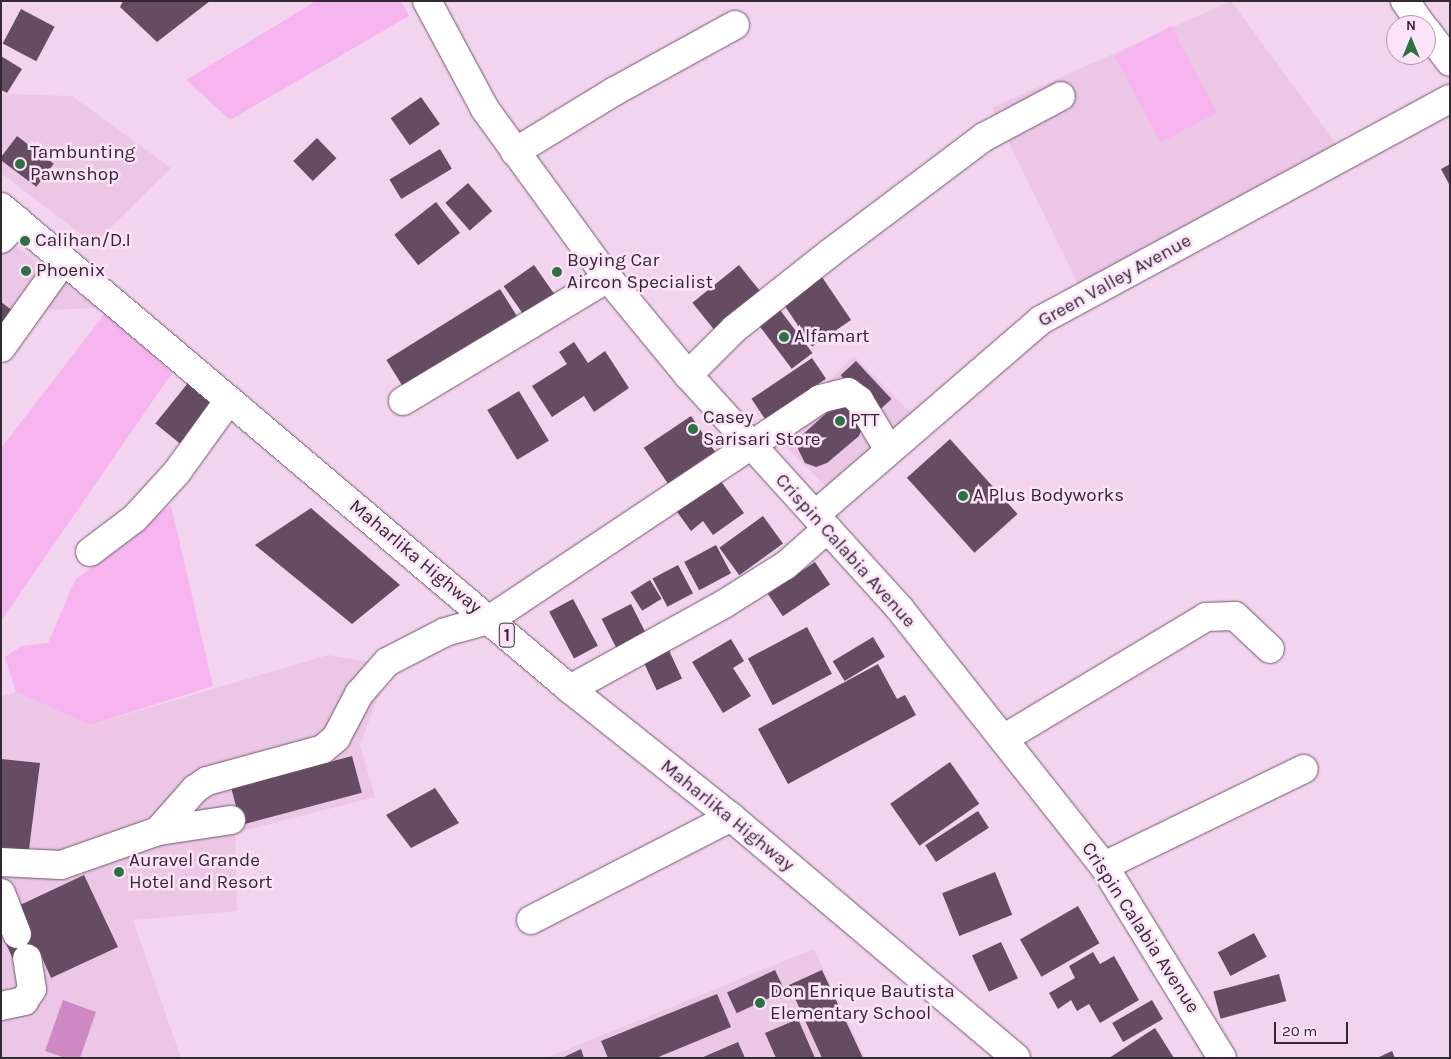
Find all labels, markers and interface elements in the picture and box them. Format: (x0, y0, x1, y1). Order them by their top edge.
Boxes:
north arrow (1386, 15, 1436, 65)
text: N (1406, 17, 1416, 34)
place label: Tambunting Pawnshop (30, 142, 135, 186)
marker: Tambunting Pawnshop (14, 158, 26, 170)
street label: Green Valley Avenue (1035, 229, 1195, 333)
place label: Calihan/D.I (35, 230, 131, 252)
marker: Calihan/D.I (19, 235, 31, 247)
place label: Boying Car Aircon Specialist (567, 250, 713, 294)
place label: Phoenix (36, 260, 105, 282)
marker: Phoenix (20, 265, 32, 277)
marker: Boying Car Aircon Specialist (551, 266, 563, 278)
place label: Alfamart (794, 326, 869, 348)
marker: Alfamart (778, 331, 790, 343)
place label: Casey Sarisari Store (703, 407, 821, 451)
place label: PTT (850, 410, 880, 432)
marker: PTT (834, 415, 846, 427)
marker: Casey Sarisari Store (687, 423, 699, 435)
street label: Crispin Calabia Avenue (770, 469, 920, 633)
place label: A Plus Bodyworks (973, 485, 1124, 507)
marker: A Plus Bodyworks (957, 490, 969, 502)
street label: Maharlika Highway (344, 495, 486, 619)
road number: 1 (498, 620, 516, 650)
street label: Maharlika Highway (655, 755, 799, 877)
street label: Crispin Calabia Avenue (1076, 838, 1204, 1018)
place label: Auravel Grande Hotel and Resort (129, 850, 272, 894)
marker: Auravel Grande Hotel and Resort (113, 866, 125, 878)
place label: Don Enrique Bautista Elementary School (770, 981, 955, 1025)
marker: Don Enrique Bautista Elementary School (754, 997, 766, 1009)
scale bar (1276, 1012, 1350, 1044)
text: 20 m (1282, 1022, 1317, 1040)

